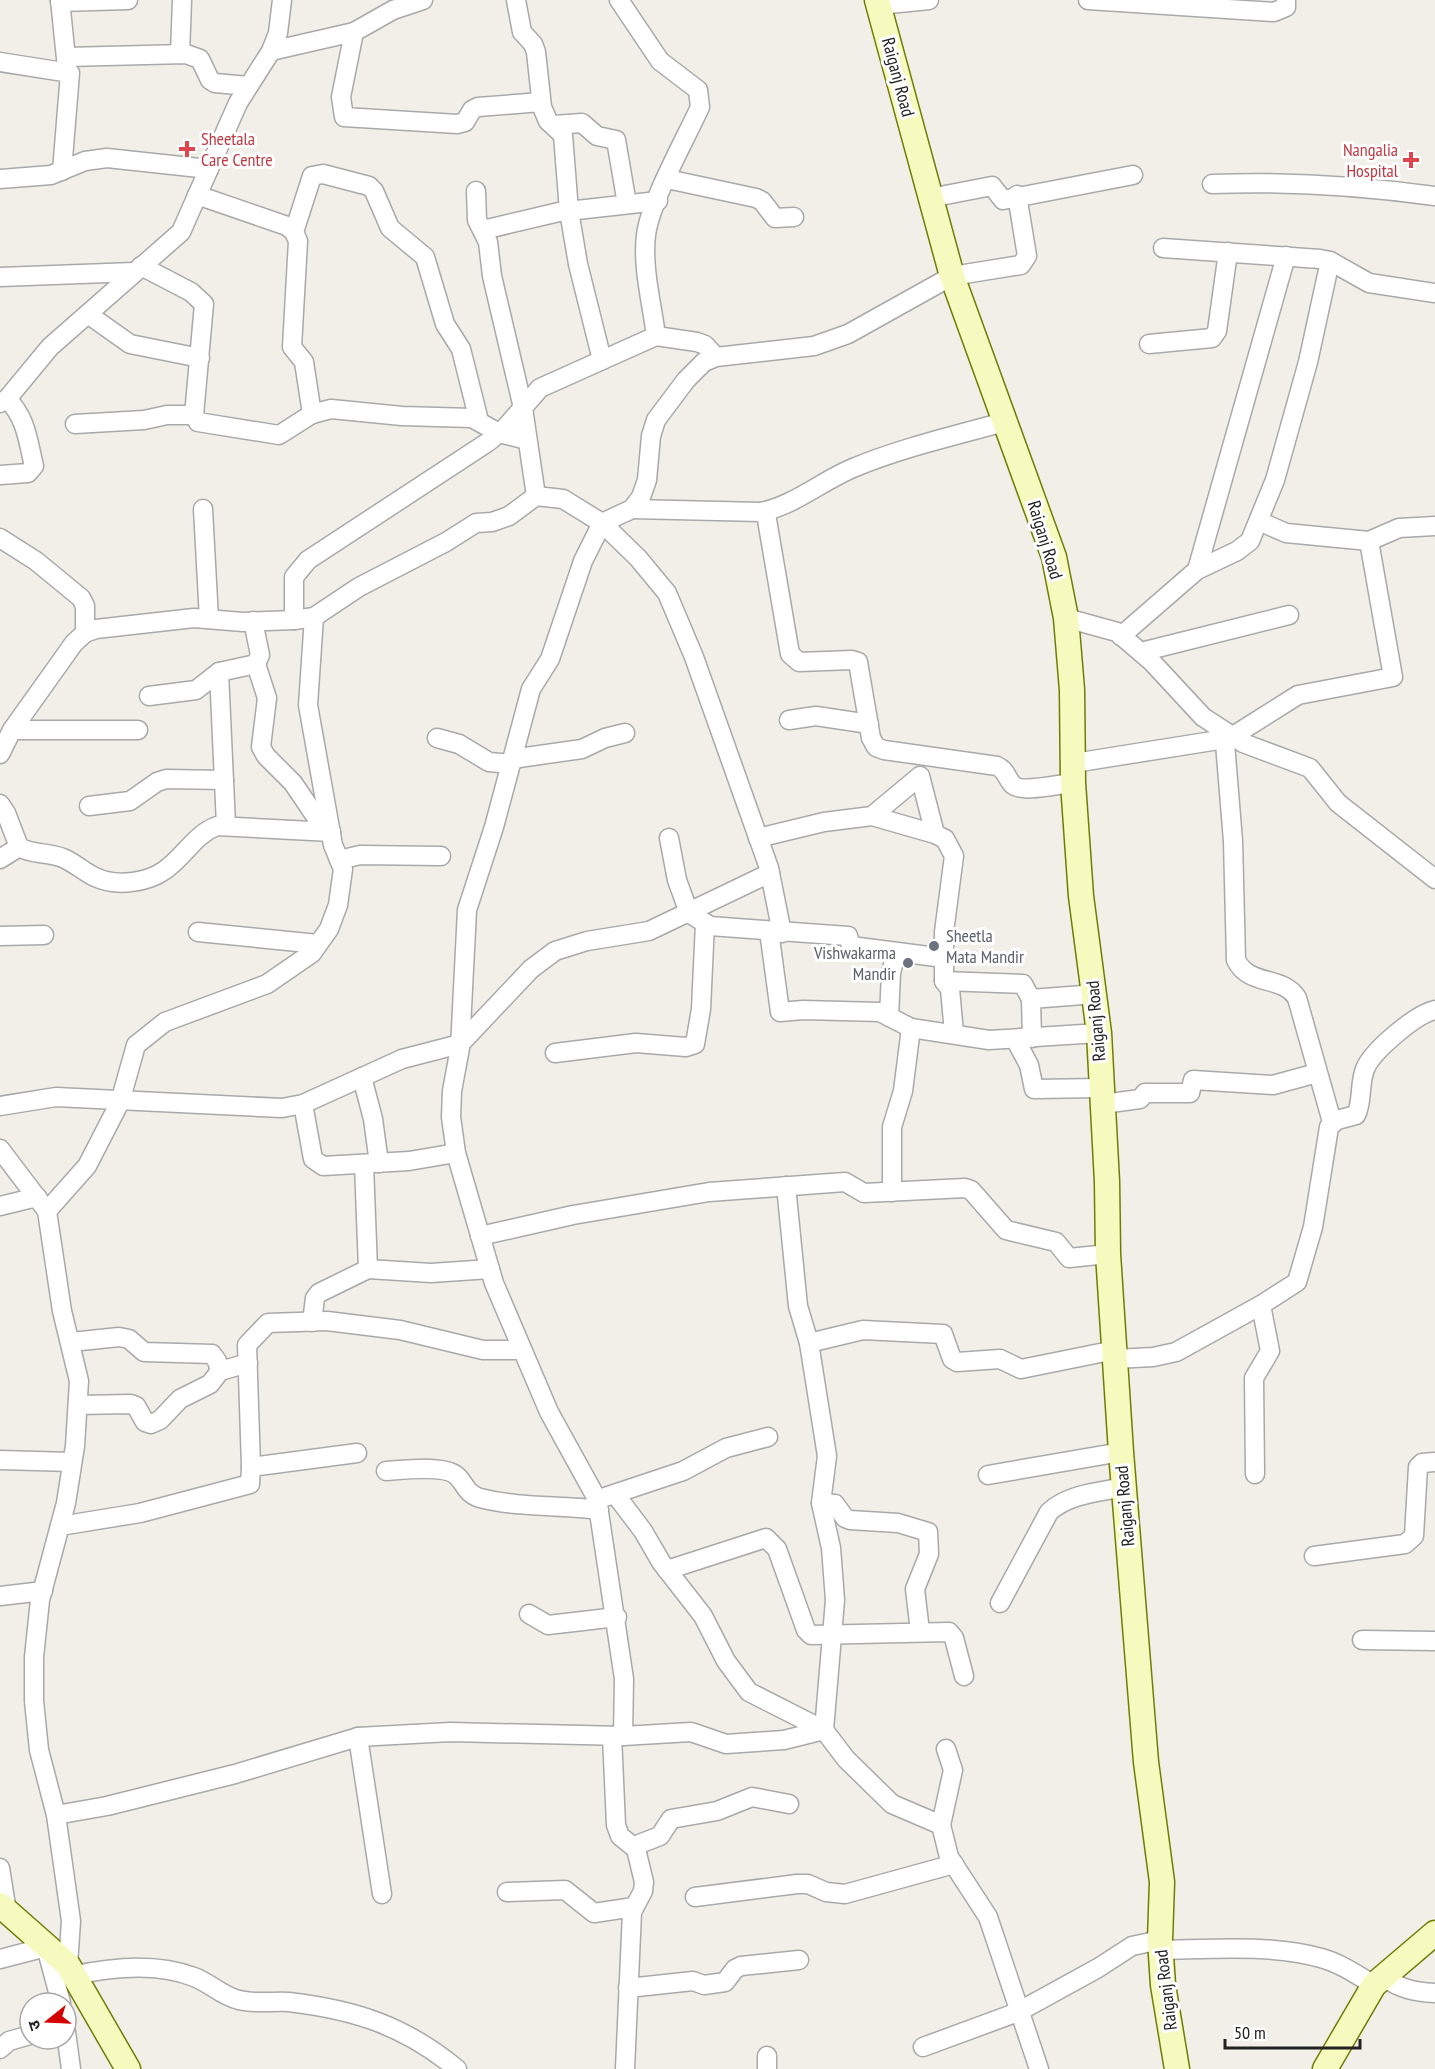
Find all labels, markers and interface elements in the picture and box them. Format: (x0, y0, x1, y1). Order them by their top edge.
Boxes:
street label: Raiganj Road (877, 35, 920, 119)
place label: Sheetala Care Centre (201, 127, 273, 171)
place label: Nangalia Hospital (1343, 138, 1399, 182)
marker: Sheetala Care Centre (178, 140, 196, 158)
marker: Nangalia Hospital (1402, 151, 1420, 169)
street label: Raiganj Road (1023, 498, 1068, 582)
place label: Sheetla Mata Mandir (946, 924, 1024, 968)
marker: Sheetla Mata Mandir (927, 939, 941, 953)
place label: Vishwakarma Mandir (813, 941, 896, 985)
marker: Vishwakarma Mandir (901, 956, 915, 970)
street label: Raiganj Road (1081, 980, 1110, 1062)
street label: Raiganj Road (1110, 1465, 1139, 1547)
street label: Raiganj Road (1149, 1948, 1182, 2032)
north arrow (18, 1991, 78, 2051)
scale bar (1225, 2012, 1360, 2050)
text: उ (23, 2017, 45, 2033)
text: 50 m (1234, 2021, 1266, 2044)

